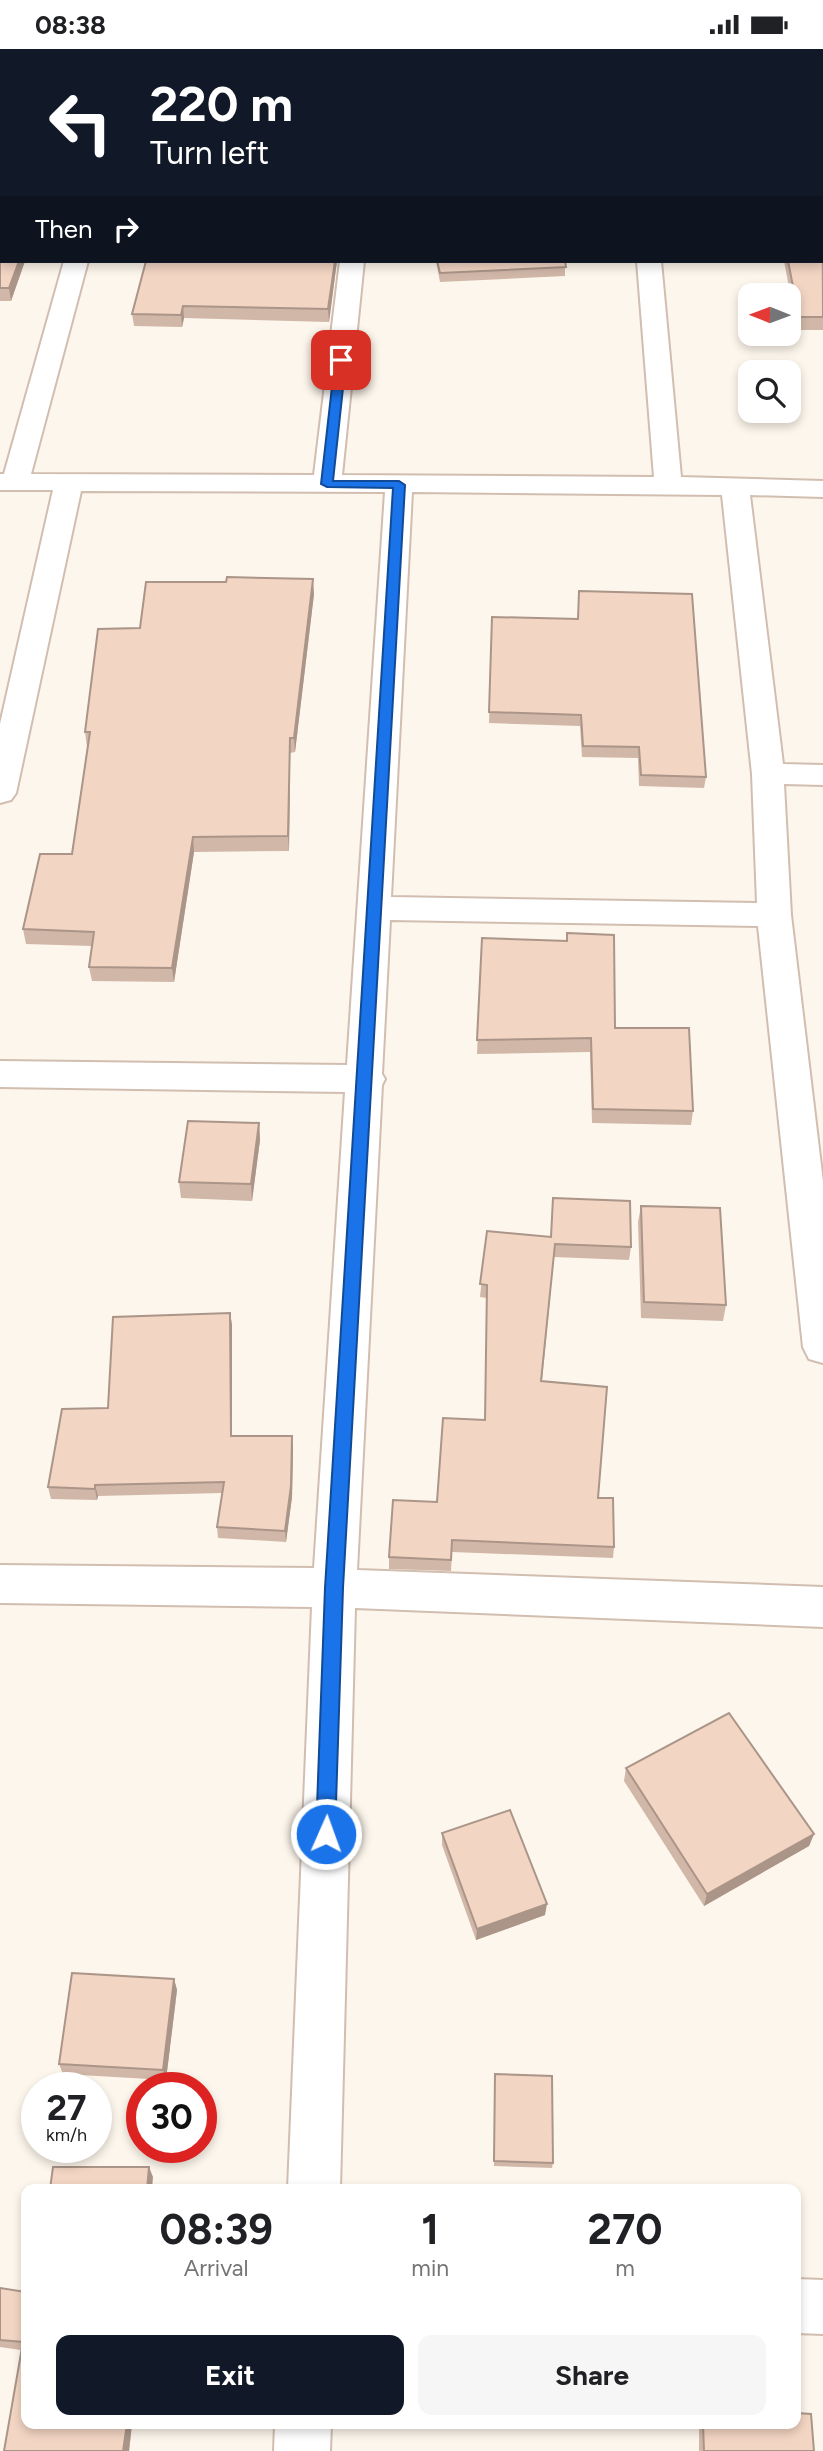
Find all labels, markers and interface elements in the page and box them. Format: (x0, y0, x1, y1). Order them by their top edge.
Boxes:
text: 08:38 (35, 9, 106, 41)
text: 220 m (150, 74, 293, 133)
icon: left (35, 77, 126, 168)
text: Turn left (150, 134, 269, 172)
icon: right (107, 210, 145, 248)
text: Then (35, 213, 93, 245)
north arrow (738, 283, 802, 347)
map controls (738, 283, 801, 423)
pin (311, 330, 371, 390)
icon: arrive (322, 341, 360, 379)
button: search (738, 360, 801, 423)
position arrow (289, 1797, 363, 1871)
speed limit sign: 30 (126, 2072, 217, 2163)
text: 27 (47, 2087, 86, 2129)
text: km/h (46, 2124, 87, 2146)
text: 08:39 (160, 2204, 273, 2255)
text: 1 (421, 2204, 439, 2255)
text: 270 (588, 2204, 662, 2255)
text: Arrival (184, 2254, 249, 2282)
text: min (411, 2254, 449, 2282)
text: m (615, 2254, 635, 2282)
button: Exit (56, 2335, 404, 2415)
button: Share (418, 2335, 766, 2415)

